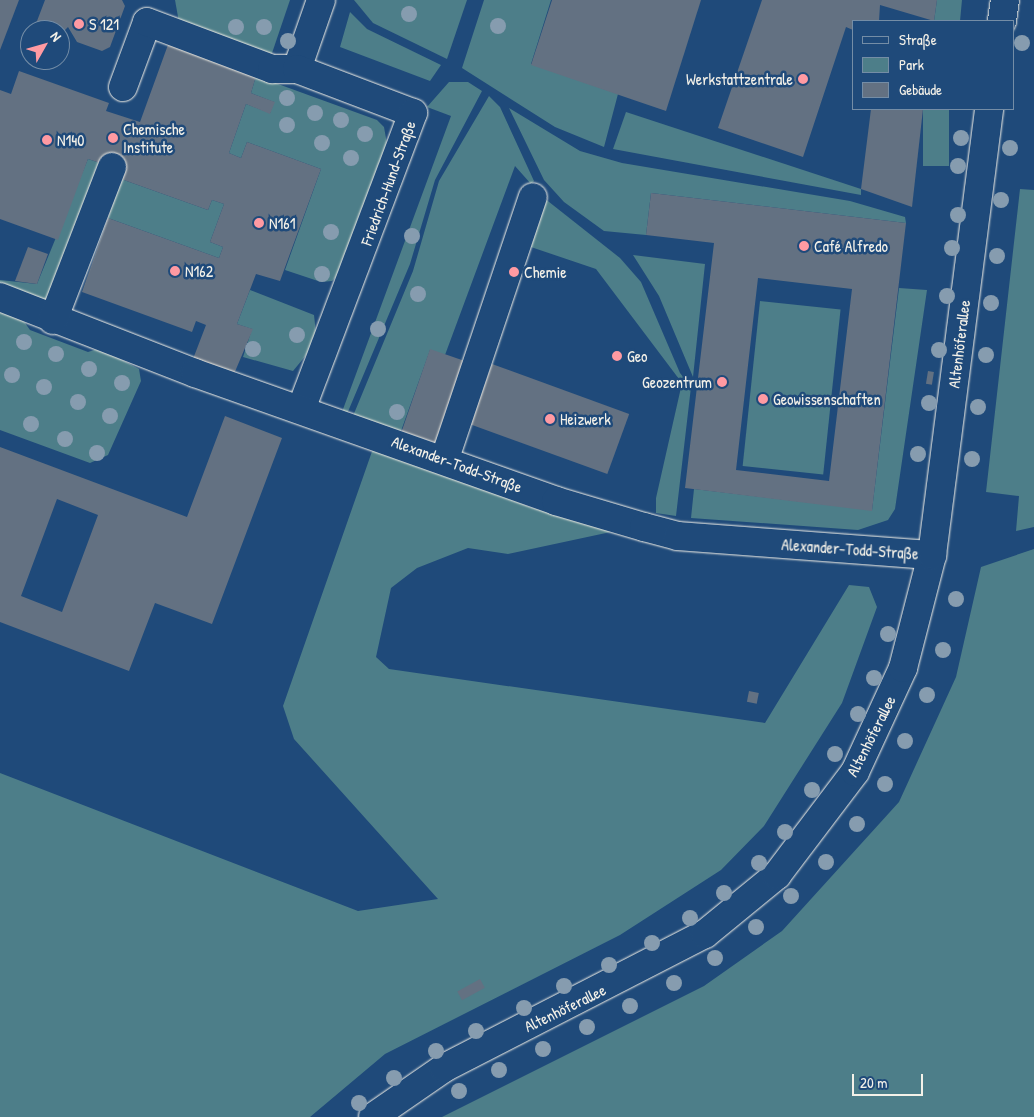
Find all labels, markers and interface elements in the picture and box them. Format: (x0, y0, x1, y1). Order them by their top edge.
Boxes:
place label: S 121 (89, 14, 119, 34)
marker: S 121 (73, 18, 85, 30)
north arrow (20, 20, 70, 70)
legend (852, 20, 1014, 110)
text: N (47, 27, 66, 45)
text: Straße (899, 29, 937, 50)
text: Park (899, 54, 924, 75)
place label: Werkstattzentrale (686, 69, 793, 89)
marker: Werkstattzentrale (797, 73, 809, 85)
text: Gebäude (899, 79, 942, 100)
street label: Friedrich-Hund-Straße (357, 118, 419, 248)
place label: Chemische Institute (123, 119, 185, 157)
place label: N140 (57, 130, 84, 150)
marker: Chemische Institute (107, 132, 119, 144)
marker: N140 (41, 134, 53, 146)
place label: N161 (269, 213, 296, 233)
marker: N161 (253, 217, 265, 229)
place label: Café Alfredo (814, 236, 888, 256)
marker: Café Alfredo (798, 240, 810, 252)
place label: N162 (185, 261, 213, 281)
place label: Chemie (524, 262, 567, 282)
marker: N162 (169, 265, 181, 277)
marker: Chemie (508, 266, 520, 278)
street label: Altenhöferallee (944, 299, 974, 389)
place label: Geo (627, 346, 647, 366)
marker: Geo (611, 350, 623, 362)
place label: Geozentrum (642, 372, 712, 392)
marker: Geozentrum (716, 376, 728, 388)
place label: Geowissenschaften (773, 389, 881, 409)
marker: Geowissenschaften (757, 393, 769, 405)
place label: Heizwerk (560, 409, 611, 429)
marker: Heizwerk (544, 413, 556, 425)
street label: Alexander-Todd-Straße (389, 431, 525, 497)
street label: Alexander-Todd-Straße (781, 535, 919, 563)
street label: Altenhöferallee (842, 692, 900, 780)
street label: Altenhöferallee (521, 980, 609, 1036)
scale bar (854, 1064, 925, 1096)
text: 20 m (860, 1072, 887, 1093)

